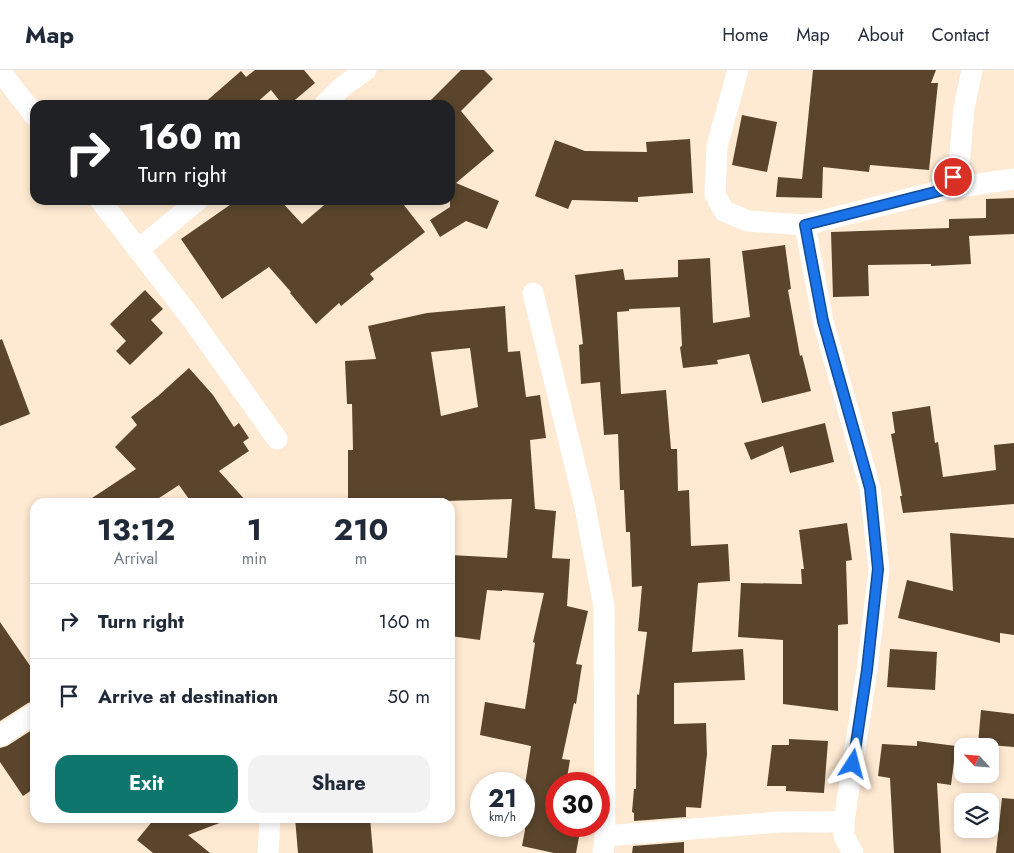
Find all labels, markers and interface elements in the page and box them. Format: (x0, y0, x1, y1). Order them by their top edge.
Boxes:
text: Map (25, 17, 74, 52)
text: Home (722, 22, 768, 48)
text: Map (796, 22, 830, 48)
text: About (858, 22, 903, 48)
text: Contact (931, 22, 989, 48)
text: 160 m (138, 112, 242, 162)
icon: right (55, 120, 120, 185)
pin (932, 156, 974, 198)
text: Turn right (138, 158, 226, 190)
icon: arrive (939, 163, 967, 191)
text: 13:12 (97, 508, 175, 551)
text: 1 (247, 508, 262, 551)
text: 210 (334, 508, 388, 551)
text: Arrival (114, 547, 158, 570)
text: min (242, 547, 267, 570)
text: m (355, 547, 367, 570)
icon: right (55, 607, 83, 635)
text: Turn right (98, 608, 184, 635)
text: 160 m (379, 608, 430, 635)
icon: arrive (55, 682, 83, 710)
text: Arrive at destination (98, 683, 278, 710)
text: 50 m (387, 683, 430, 710)
position arrow (826, 737, 878, 789)
north arrow (954, 738, 999, 782)
map controls (954, 738, 999, 838)
button: Exit (55, 755, 238, 813)
button: Share (248, 755, 430, 813)
speed limit sign: 30 (545, 772, 610, 837)
text: 21 (488, 780, 517, 816)
button: layers (954, 793, 999, 838)
text: km/h (489, 808, 516, 826)

